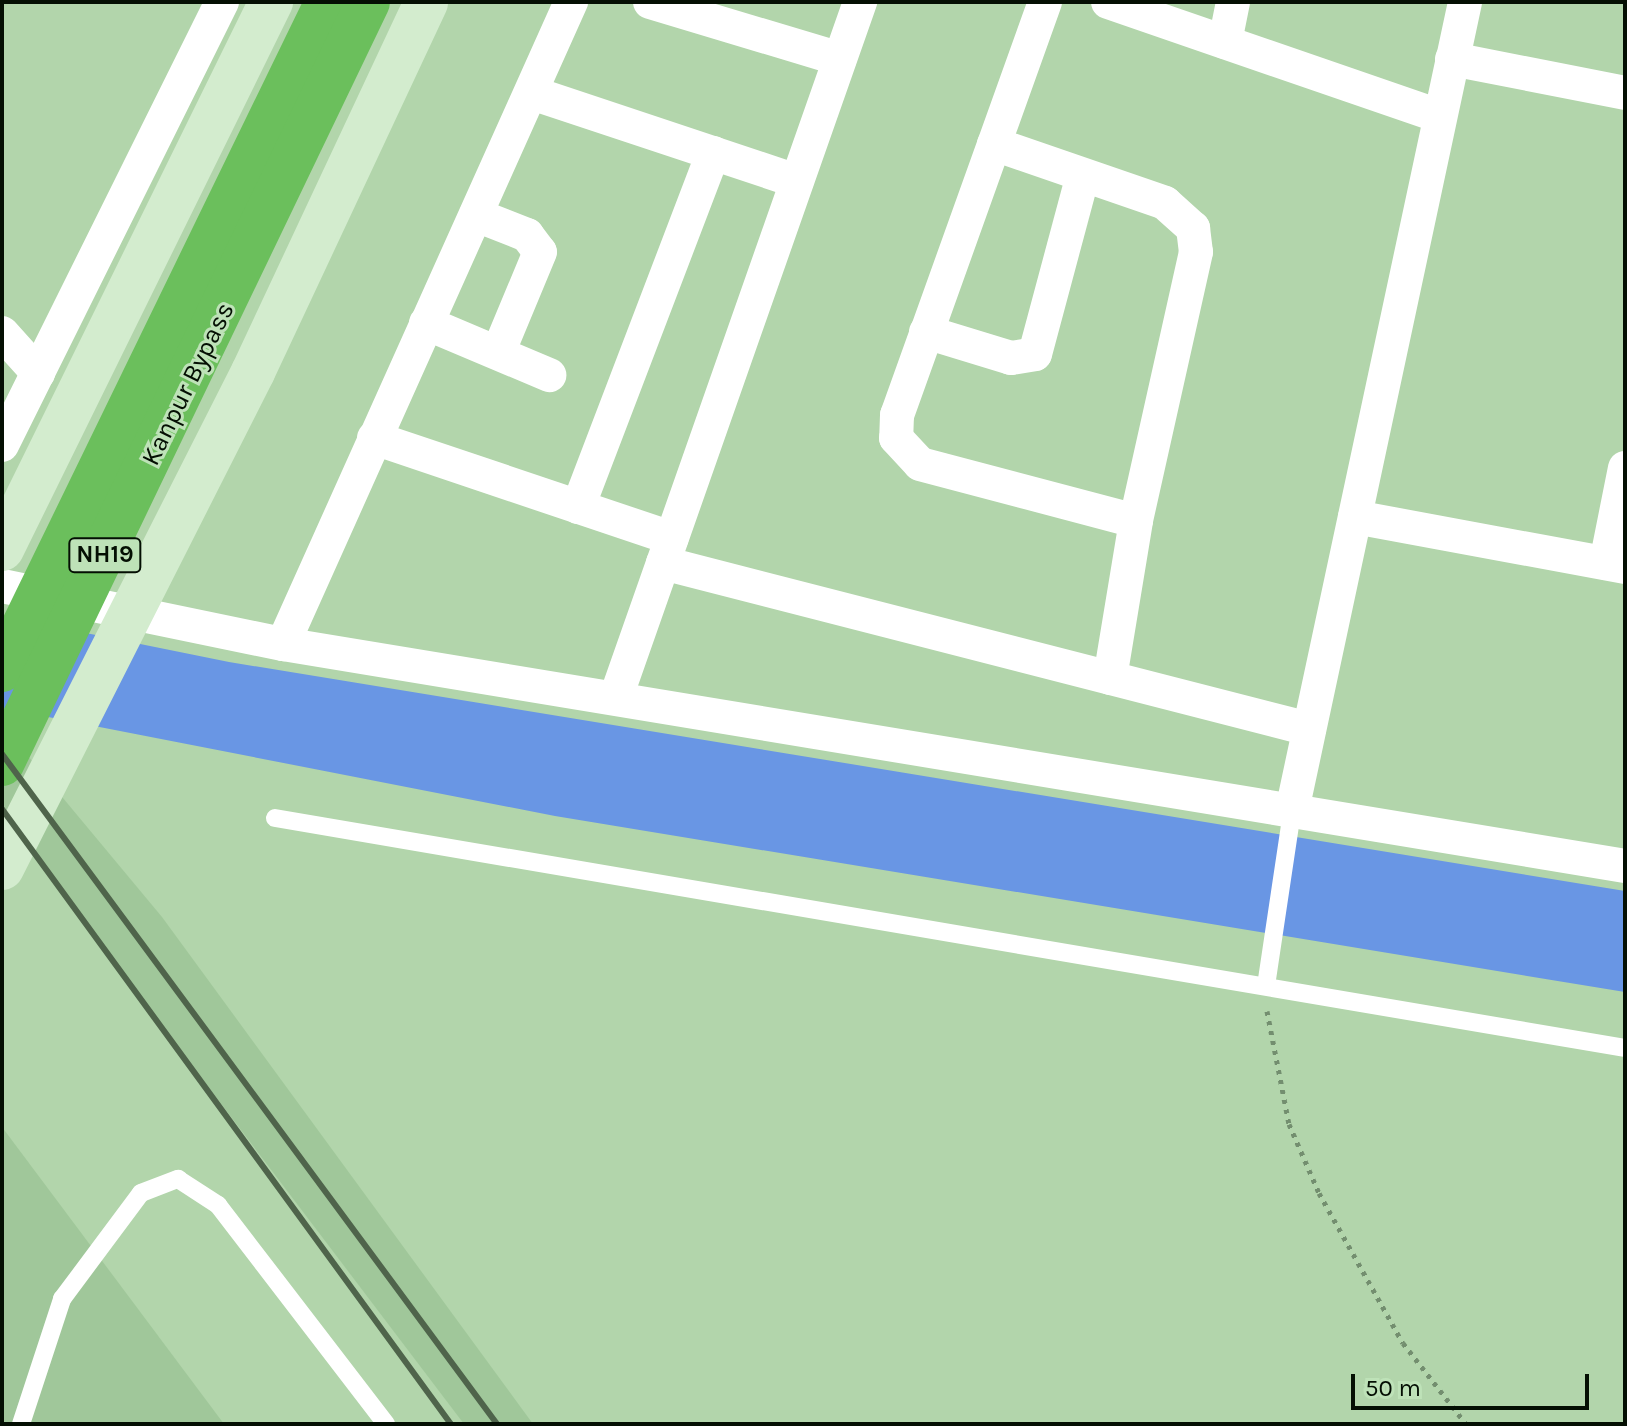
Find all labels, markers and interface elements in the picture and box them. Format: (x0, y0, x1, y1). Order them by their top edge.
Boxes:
street label: Kanpur Bypass (135, 297, 241, 471)
road number: NH19 (67, 535, 143, 575)
scale bar (1355, 1358, 1593, 1408)
text: 50 m (1365, 1374, 1421, 1402)

